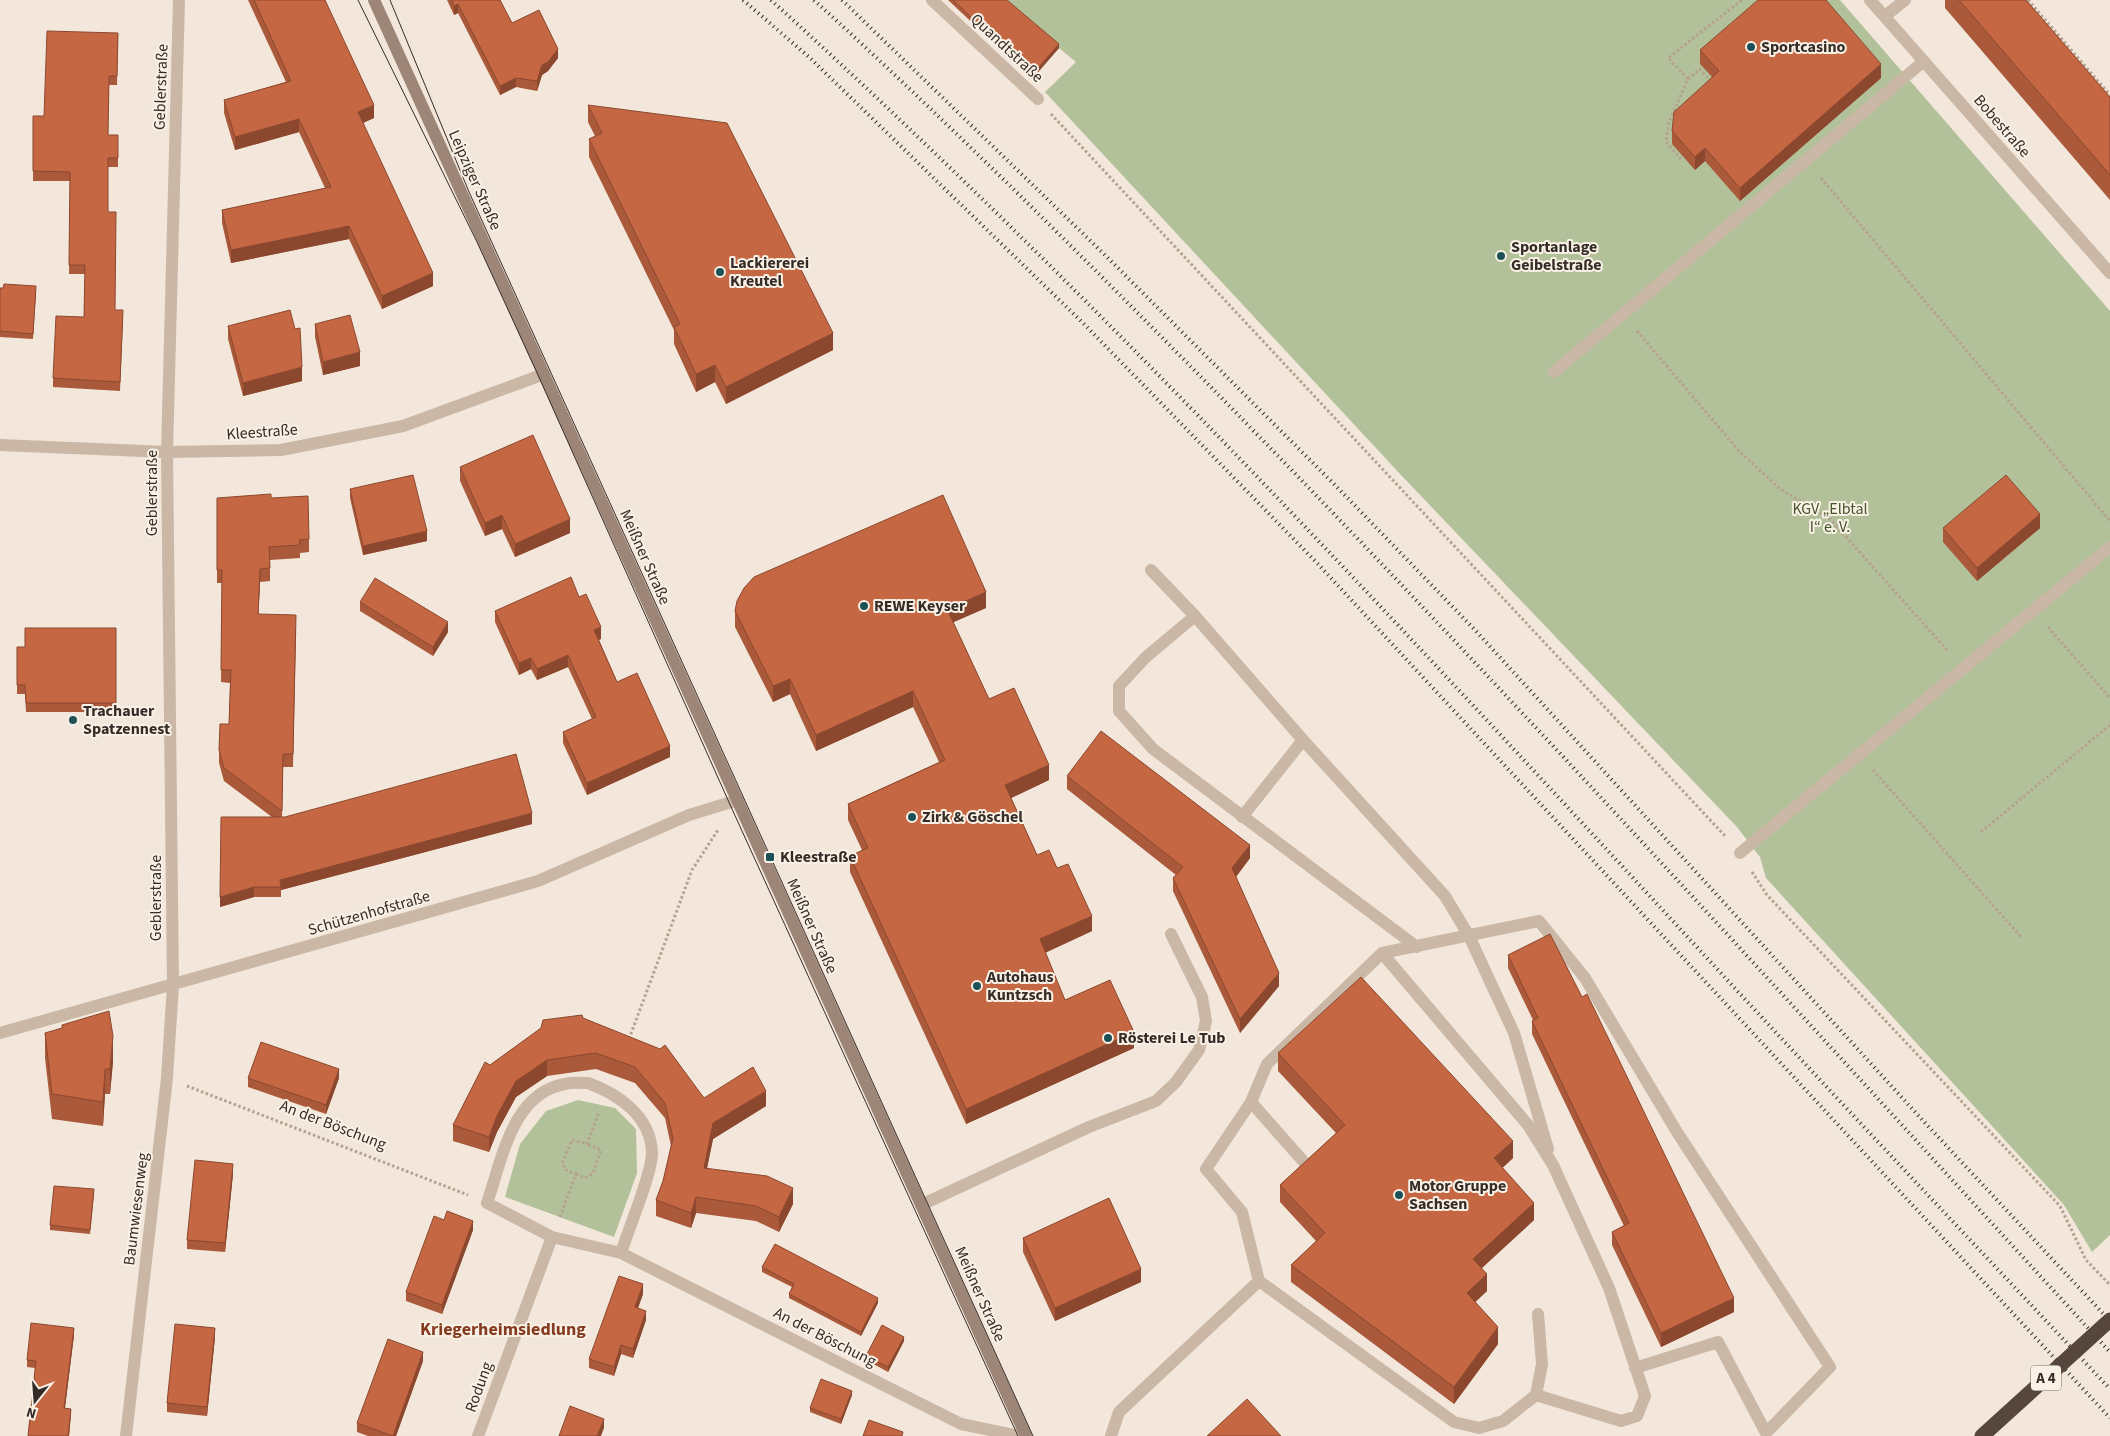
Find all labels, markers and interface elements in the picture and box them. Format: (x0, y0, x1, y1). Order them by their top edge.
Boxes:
street label: Quandtstraße (966, 8, 1048, 88)
place label: Sportcasino (1761, 36, 1846, 58)
marker: Sportcasino (1745, 41, 1757, 53)
street label: Geblerstraße (148, 43, 174, 131)
street label: Bobestraße (1968, 90, 2036, 162)
street label: Leipziger Straße (443, 126, 507, 234)
place label: Sportanlage Geibelstraße (1511, 236, 1602, 276)
marker: Sportanlage Geibelstraße (1495, 250, 1507, 262)
place label: Lackiererei Kreutel (730, 252, 809, 292)
marker: Lackiererei Kreutel (714, 266, 726, 278)
street label: Kleestraße (226, 419, 298, 445)
street label: Geblerstraße (141, 450, 163, 536)
park label: KGV „Elbtal I“ e. V. (1792, 498, 1868, 538)
street label: Meißner Straße (614, 506, 676, 608)
place label: REWE Keyser (874, 595, 966, 617)
marker: REWE Keyser (858, 600, 870, 612)
place label: Trachauer Spatzennest (83, 700, 170, 740)
marker: Trachauer Spatzennest (67, 714, 79, 726)
place label: Zirk & Göschel (922, 806, 1023, 828)
marker: Zirk & Göschel (906, 811, 918, 823)
place label: Kleestraße (780, 846, 857, 868)
marker: Kleestraße (764, 851, 776, 863)
street label: Geblerstraße (145, 855, 167, 941)
street label: Meißner Straße (781, 875, 843, 977)
street label: Schützenhofstraße (305, 885, 433, 941)
place label: Autohaus Kuntzsch (986, 966, 1054, 1006)
marker: Autohaus Kuntzsch (971, 980, 983, 992)
place label: Rösterei Le Tub (1118, 1027, 1226, 1049)
marker: Rösterei Le Tub (1102, 1032, 1114, 1044)
street label: An der Böschung (277, 1095, 389, 1155)
street label: Baumwiesenweg (118, 1151, 154, 1267)
place label: Motor Gruppe Sachsen (1409, 1175, 1506, 1215)
marker: Motor Gruppe Sachsen (1393, 1189, 1405, 1201)
street label: Meißner Straße (949, 1243, 1011, 1345)
street label: An der Böschung (770, 1302, 880, 1372)
district label: Kriegerheimsiedlung (420, 1317, 586, 1342)
street label: Rodung (460, 1359, 498, 1415)
road number: A 4 (2031, 1366, 2061, 1390)
north arrow (10, 1376, 60, 1426)
text: N (24, 1402, 39, 1423)

